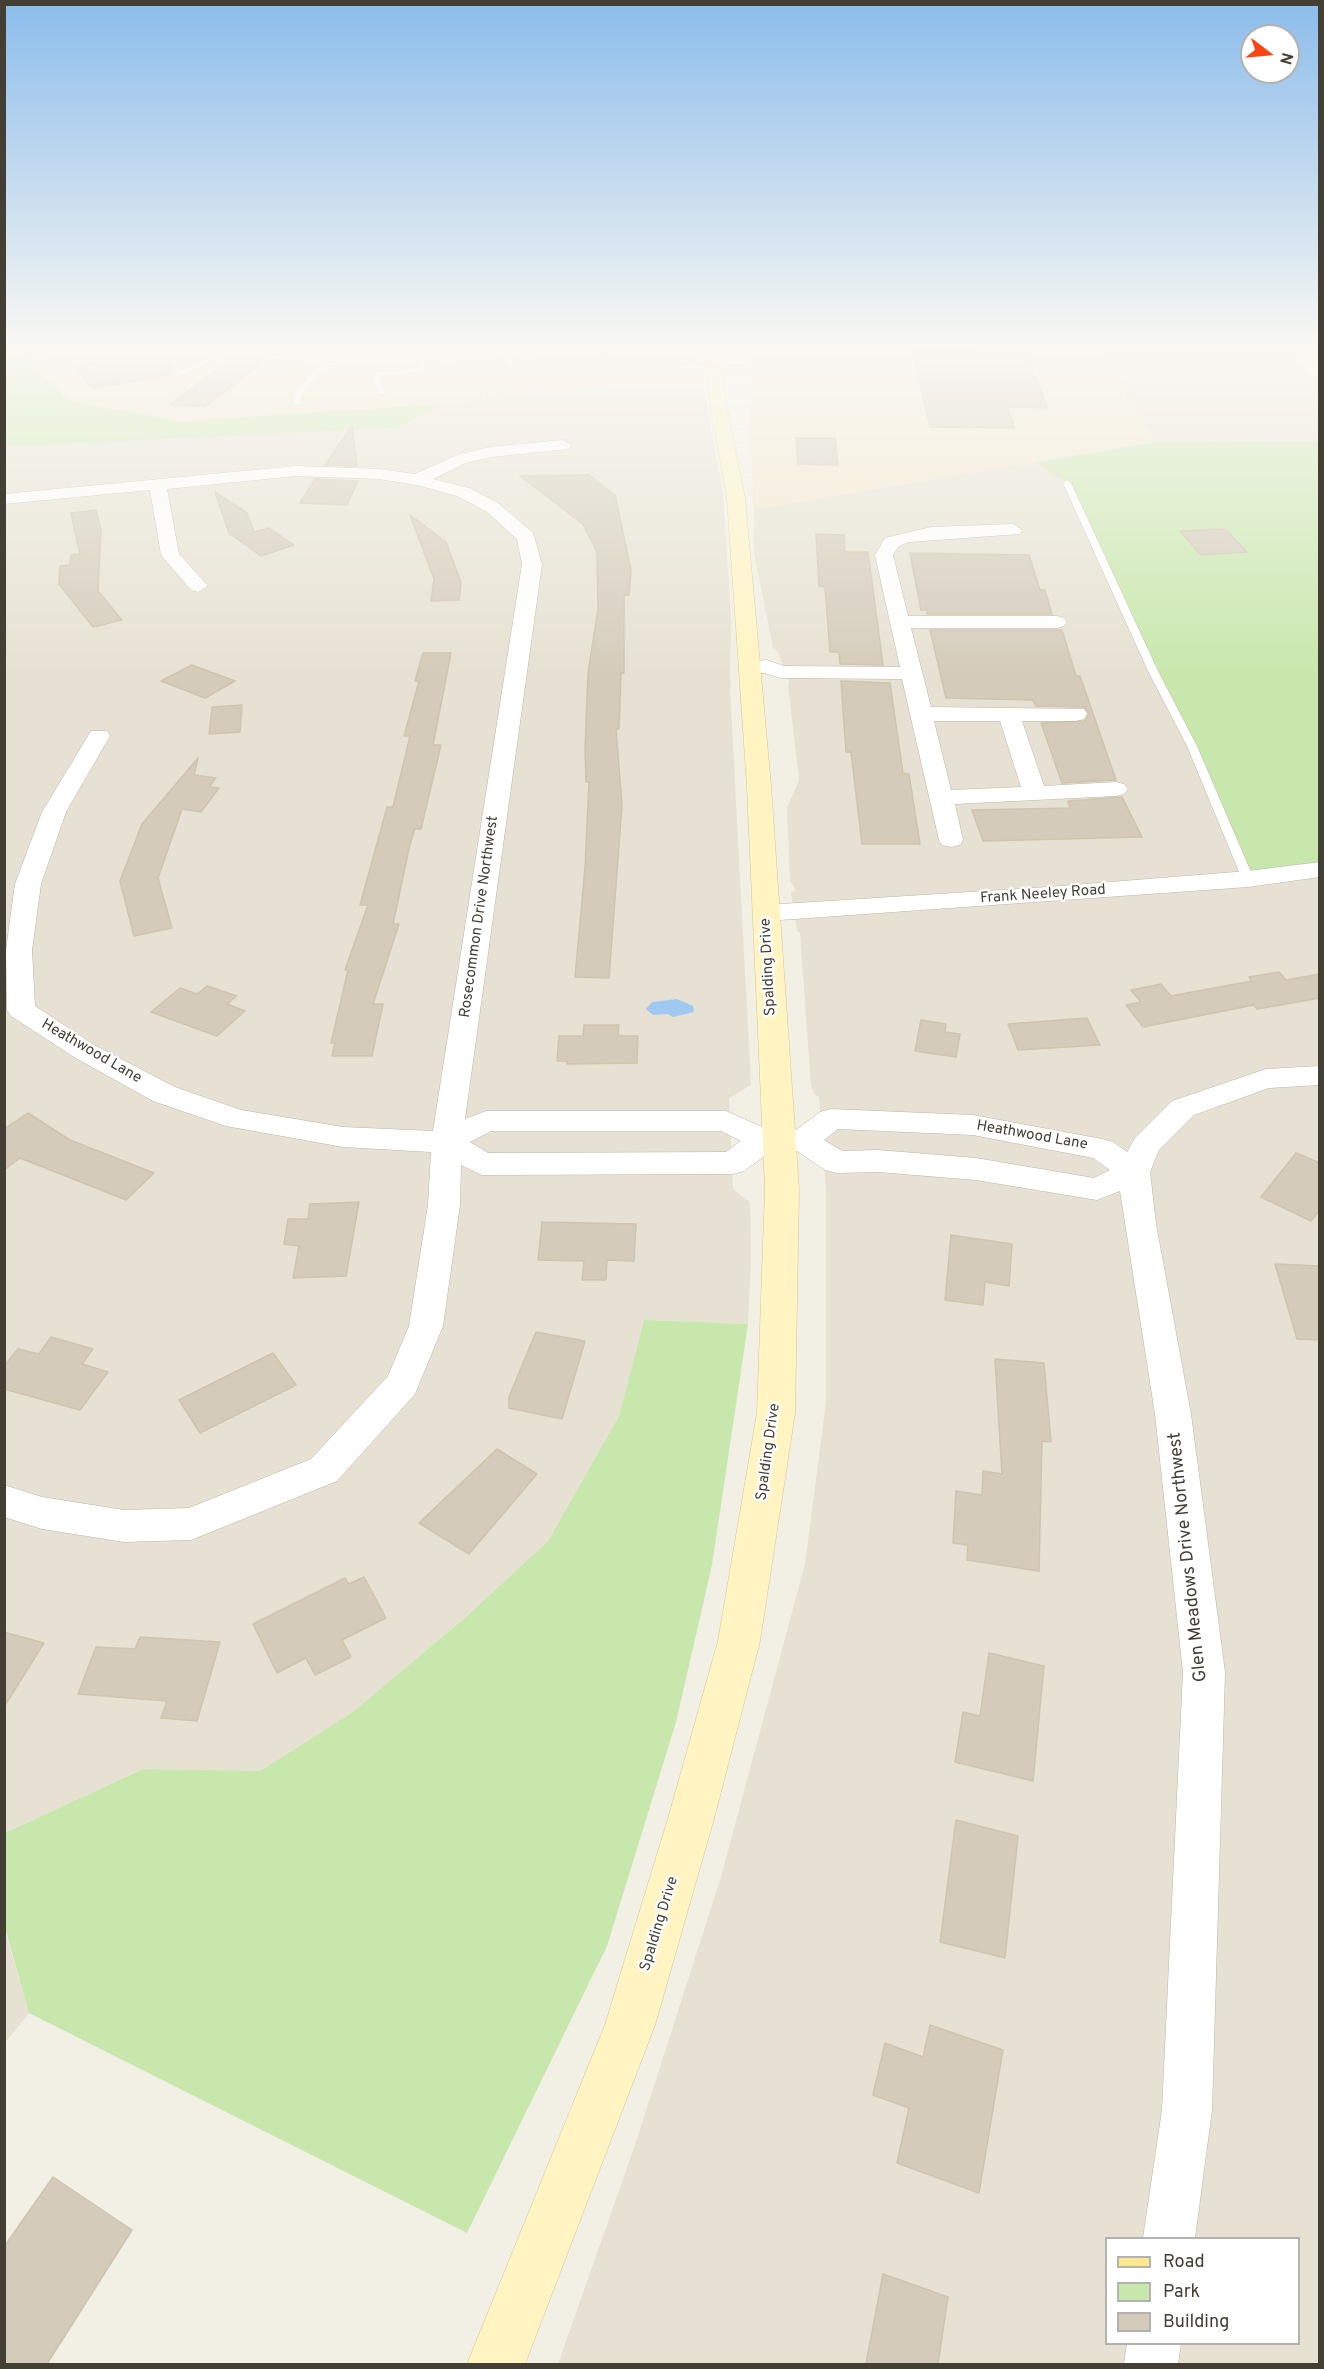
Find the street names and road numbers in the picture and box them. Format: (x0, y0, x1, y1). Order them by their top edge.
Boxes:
street label: Rosecommon Drive Northwest (457, 815, 503, 1019)
street label: Frank Neeley Road (980, 882, 1106, 908)
street label: Spalding Drive (757, 918, 781, 1016)
street label: Heathwood Lane (38, 1016, 144, 1088)
street label: Heathwood Lane (975, 1117, 1089, 1155)
street label: Spalding Drive (753, 1402, 785, 1502)
street label: Glen Meadows Drive Northwest (1165, 1431, 1213, 1683)
street label: Spalding Drive (637, 1875, 683, 1973)

